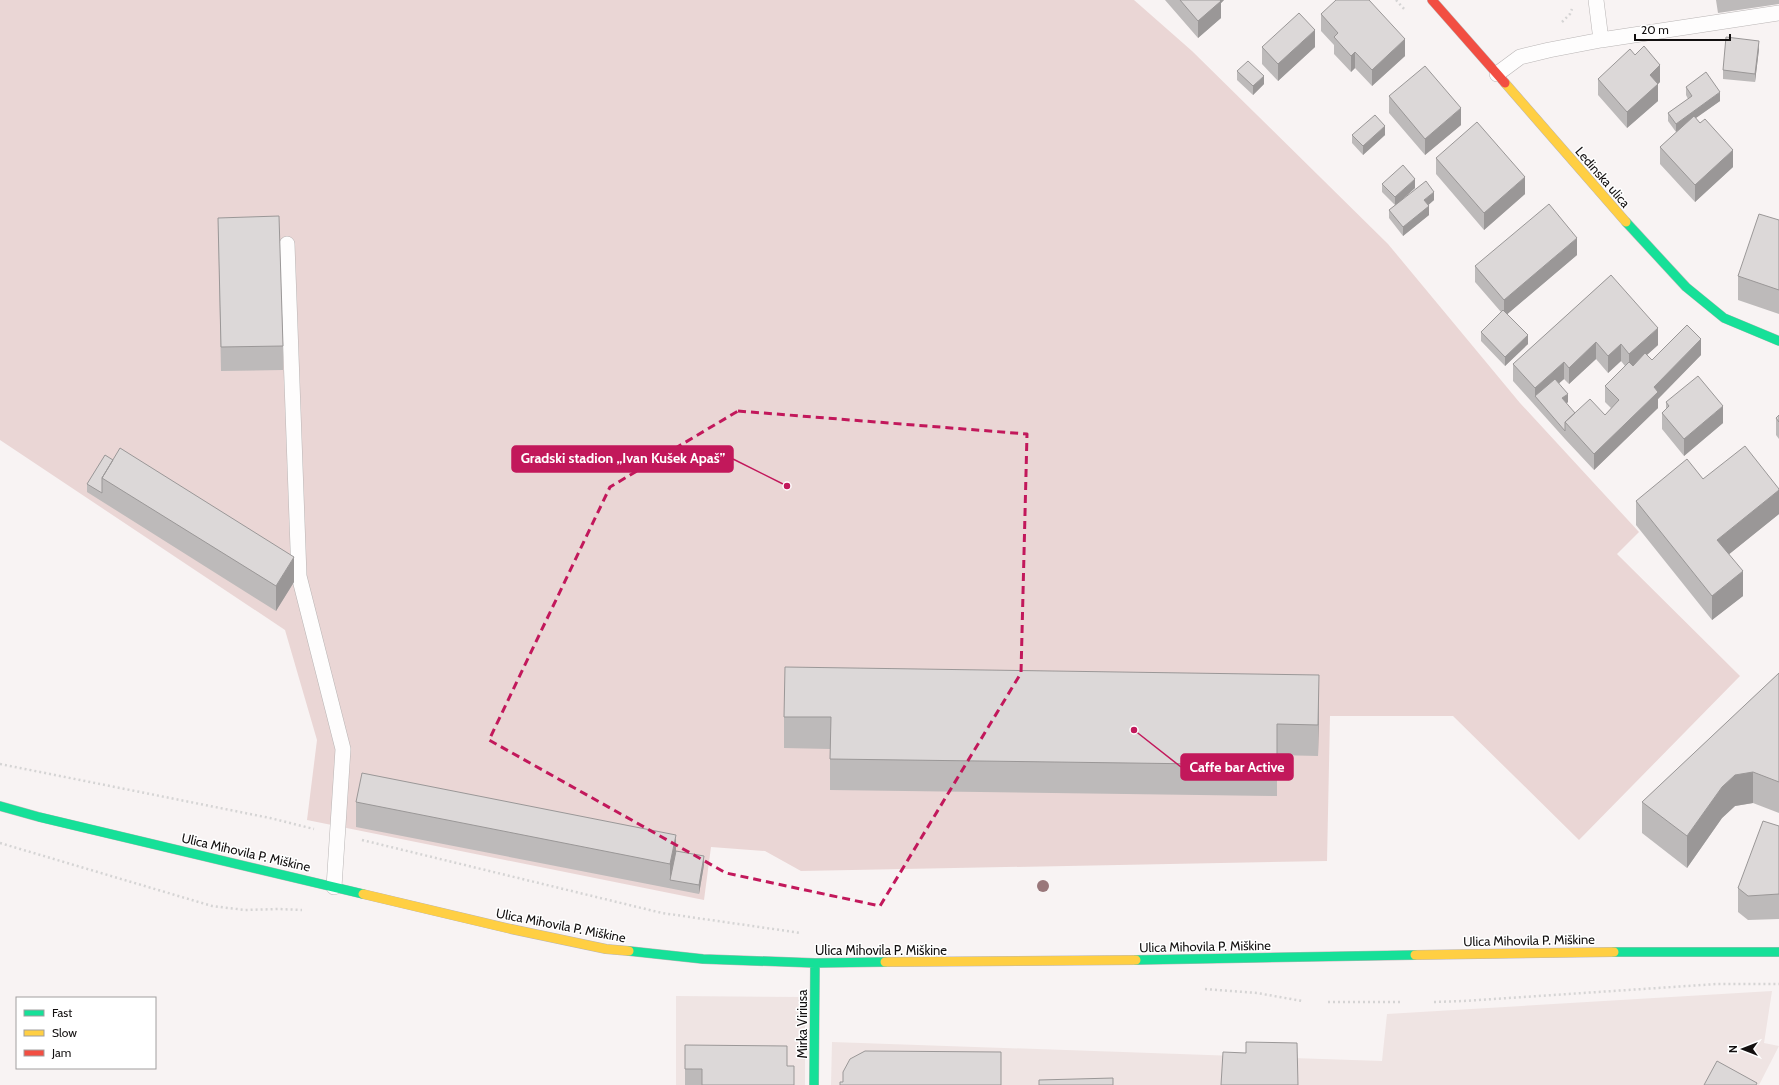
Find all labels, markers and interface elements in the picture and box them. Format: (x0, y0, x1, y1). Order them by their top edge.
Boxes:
scale bar (1635, 16, 1730, 42)
text: 20 m (1641, 22, 1669, 37)
street label: Ledinska ulica (1572, 143, 1634, 211)
callout: Gradski stadion „Ivan Kušek Apaš” (512, 446, 733, 472)
text: Gradski stadion „Ivan Kušek Apaš” (521, 449, 726, 467)
callout: Caffe bar Active (1181, 754, 1293, 780)
text: Caffe bar Active (1189, 758, 1285, 776)
street label: Ulica Mihovila P. Miškine (180, 829, 312, 875)
street label: Ulica Mihovila P. Miškine (495, 905, 628, 945)
street label: Ulica Mihovila P. Miškine (1463, 931, 1595, 949)
street label: Ulica Mihovila P. Miškine (1139, 937, 1271, 955)
street label: Ulica Mihovila P. Miškine (815, 942, 947, 958)
street label: Mirka Viriusa (794, 989, 810, 1058)
legend (16, 997, 156, 1069)
text: Fast (52, 1005, 72, 1020)
text: Slow (52, 1025, 77, 1040)
north arrow (1723, 1029, 1763, 1069)
text: Jam (51, 1045, 71, 1060)
text: N (1726, 1045, 1740, 1053)

